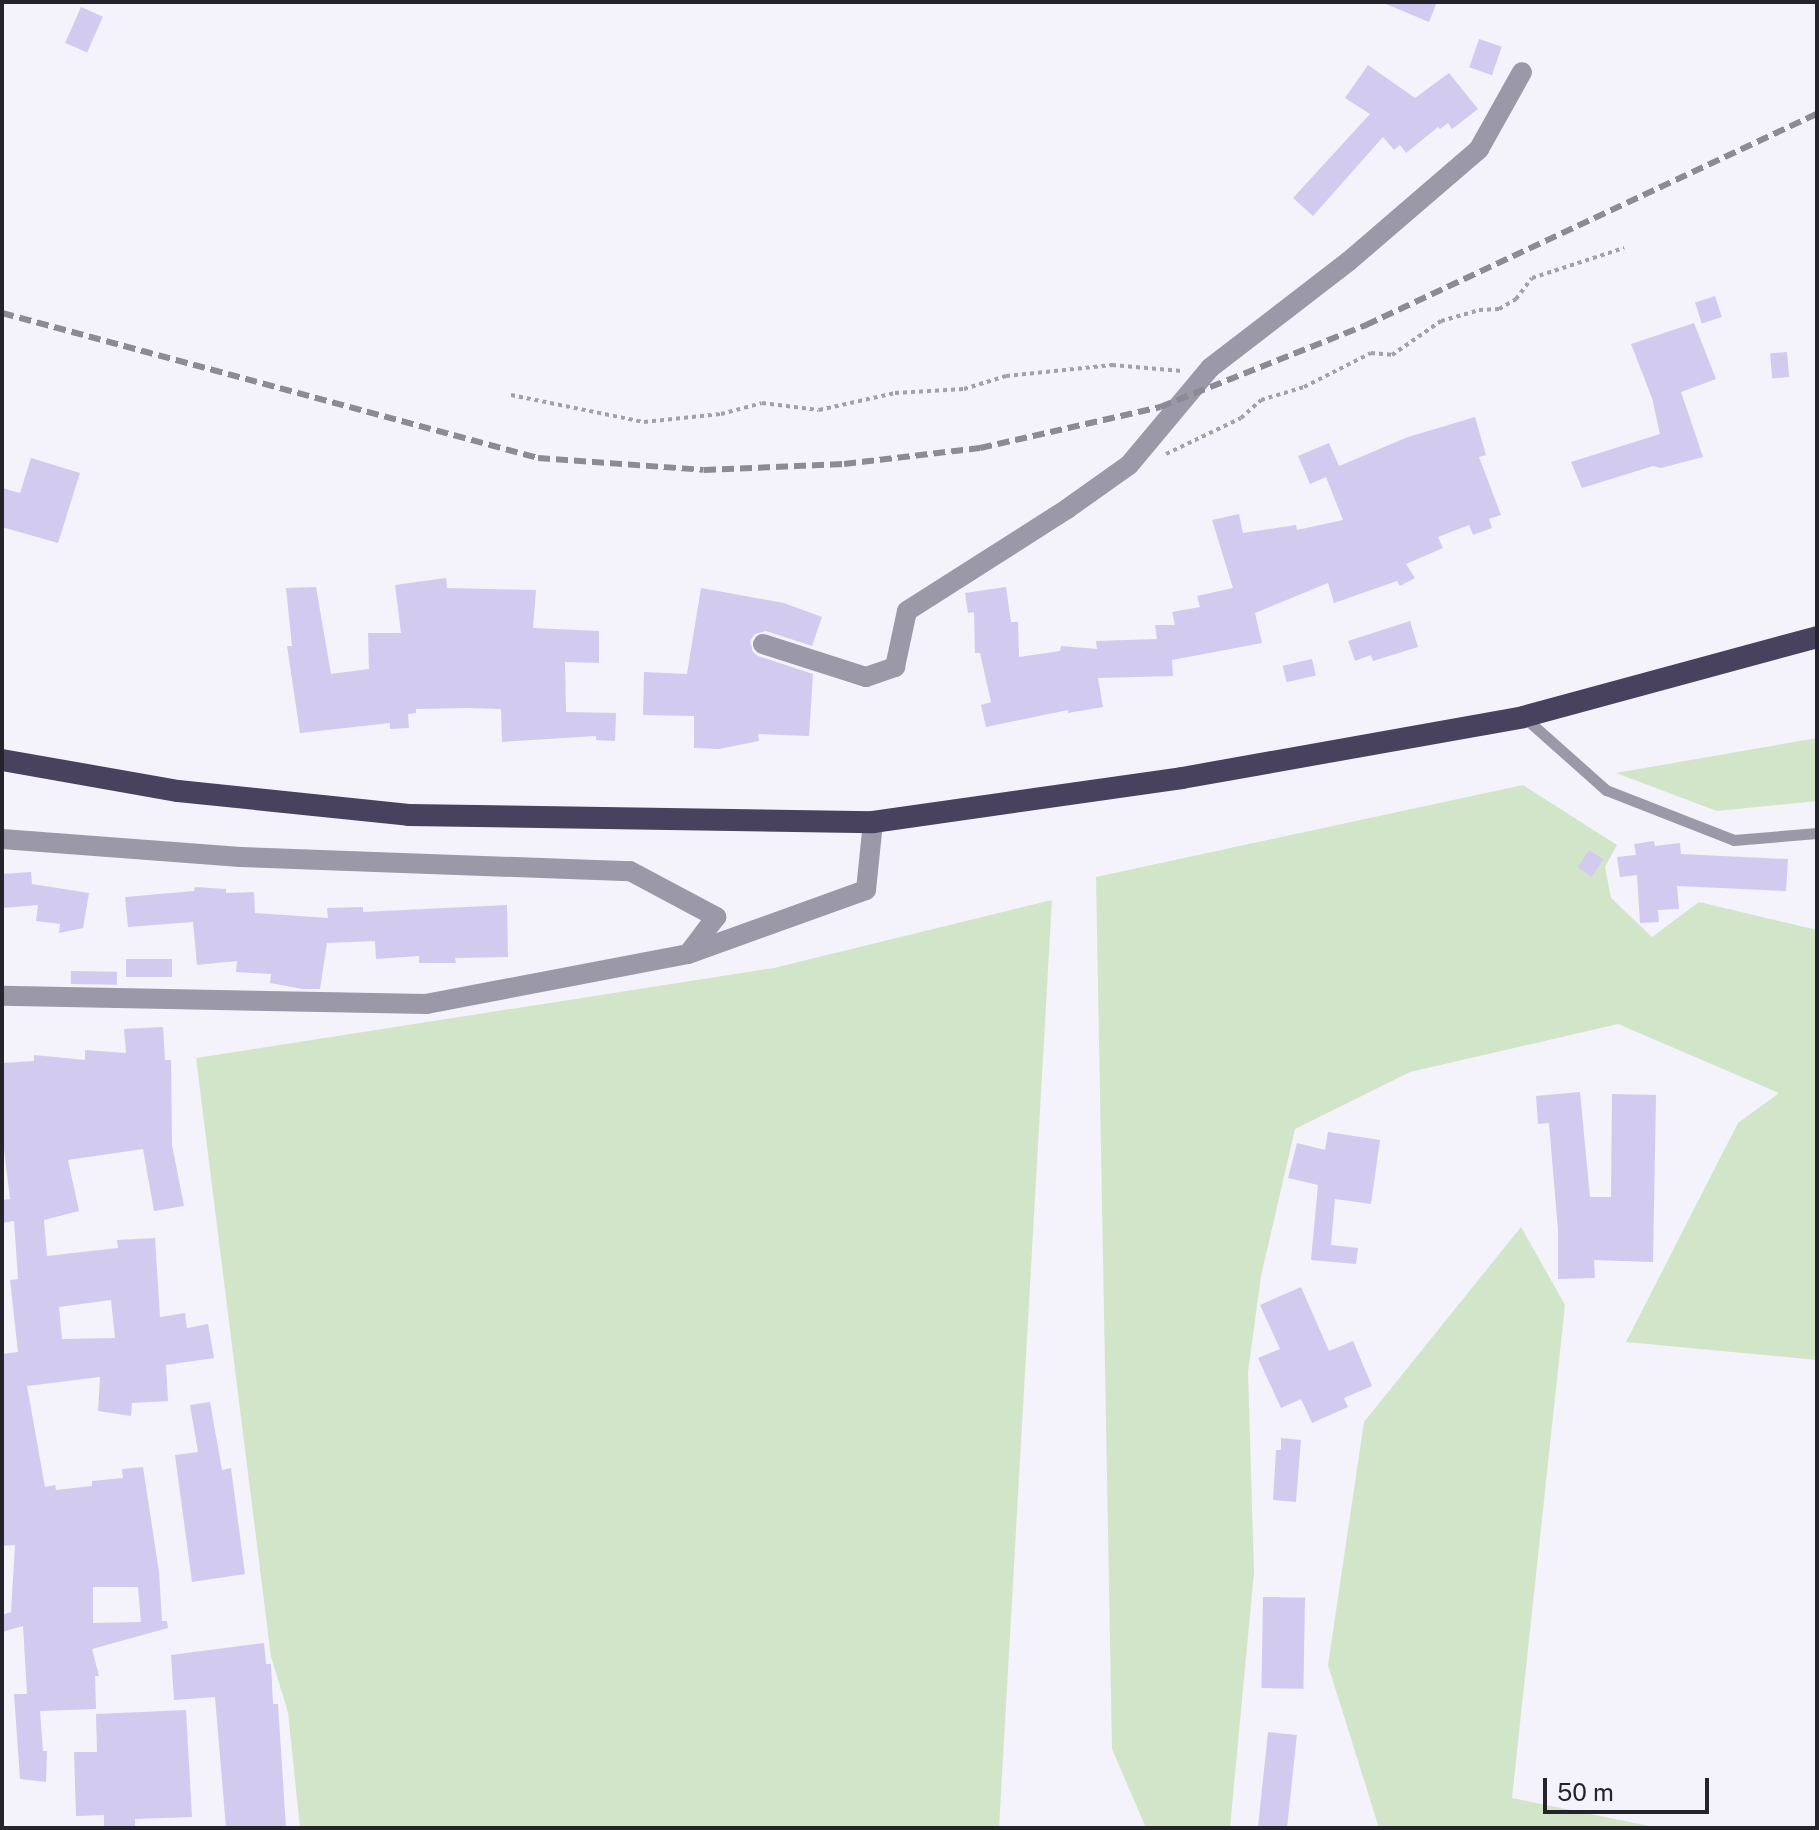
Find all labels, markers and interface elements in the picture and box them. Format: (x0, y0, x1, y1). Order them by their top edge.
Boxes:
scale bar (1547, 1762, 1713, 1812)
text: 50 m (1557, 1778, 1614, 1806)

